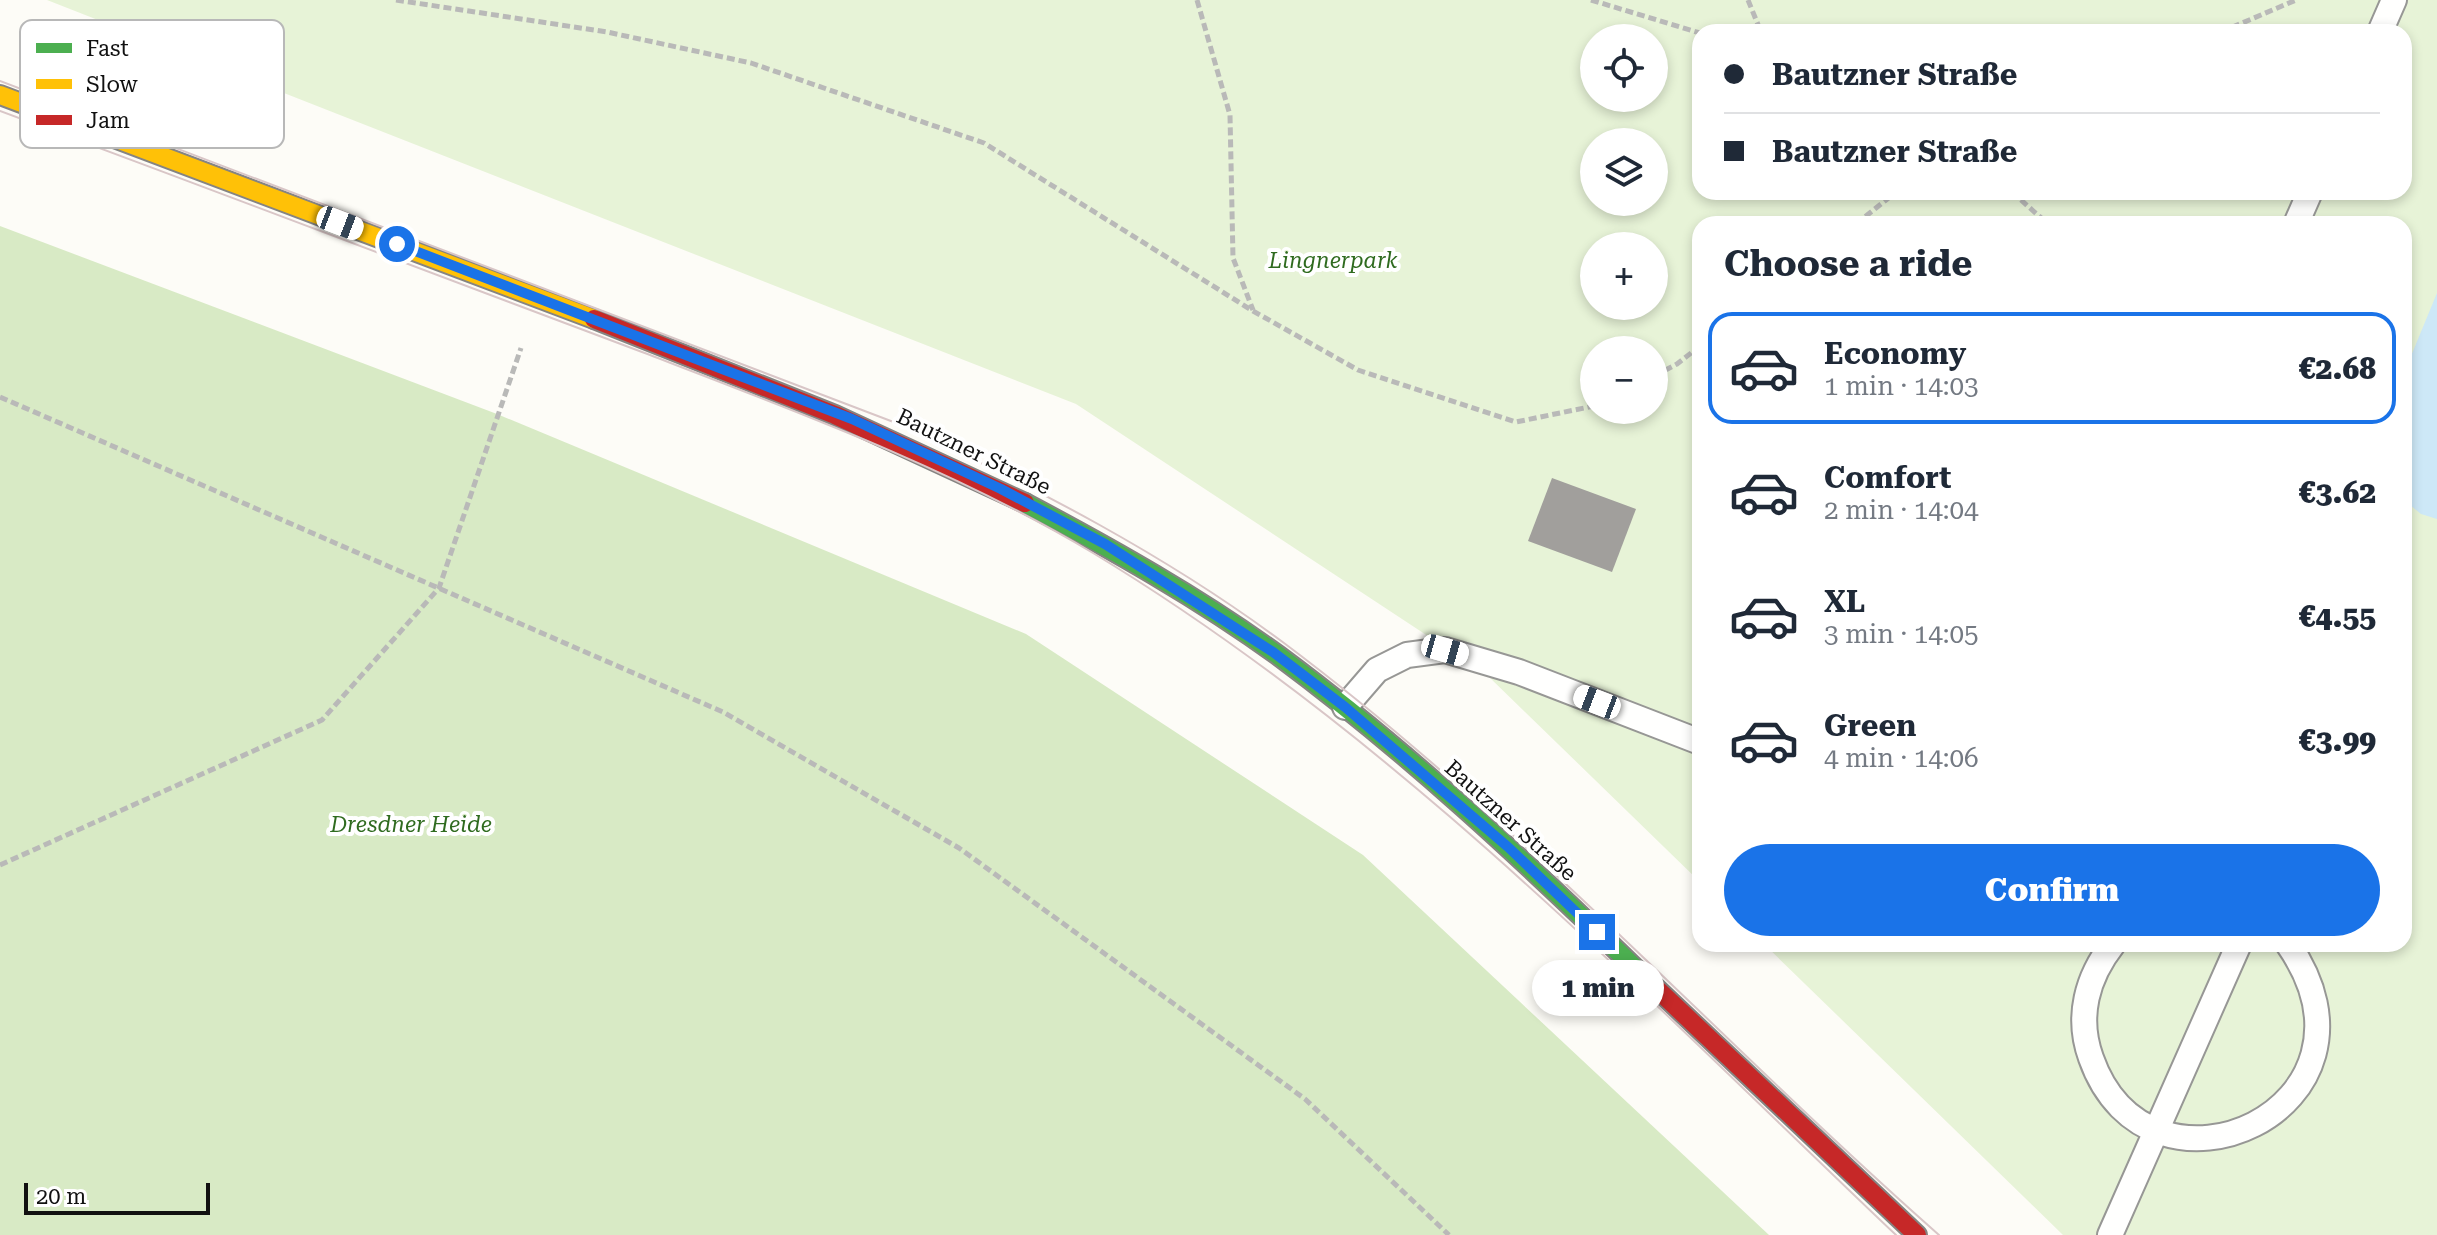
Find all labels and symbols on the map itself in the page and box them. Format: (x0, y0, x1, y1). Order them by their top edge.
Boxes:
legend (20, 20, 284, 148)
text: Fast (86, 36, 129, 61)
text: Slow (86, 72, 139, 97)
text: Jam (86, 108, 130, 133)
car (313, 203, 367, 243)
route start (379, 226, 415, 262)
park label: Lingnerpark (1267, 248, 1398, 273)
street label: Bautzner Straße (893, 403, 1055, 500)
car (1419, 632, 1471, 668)
car (1570, 682, 1624, 722)
street label: Bautzner Straße (1440, 755, 1582, 886)
park label: Dresdner Heide (329, 812, 492, 837)
route end (1579, 914, 1615, 950)
callout: 1 min (1531, 960, 1663, 1016)
scale bar (24, 1179, 210, 1215)

